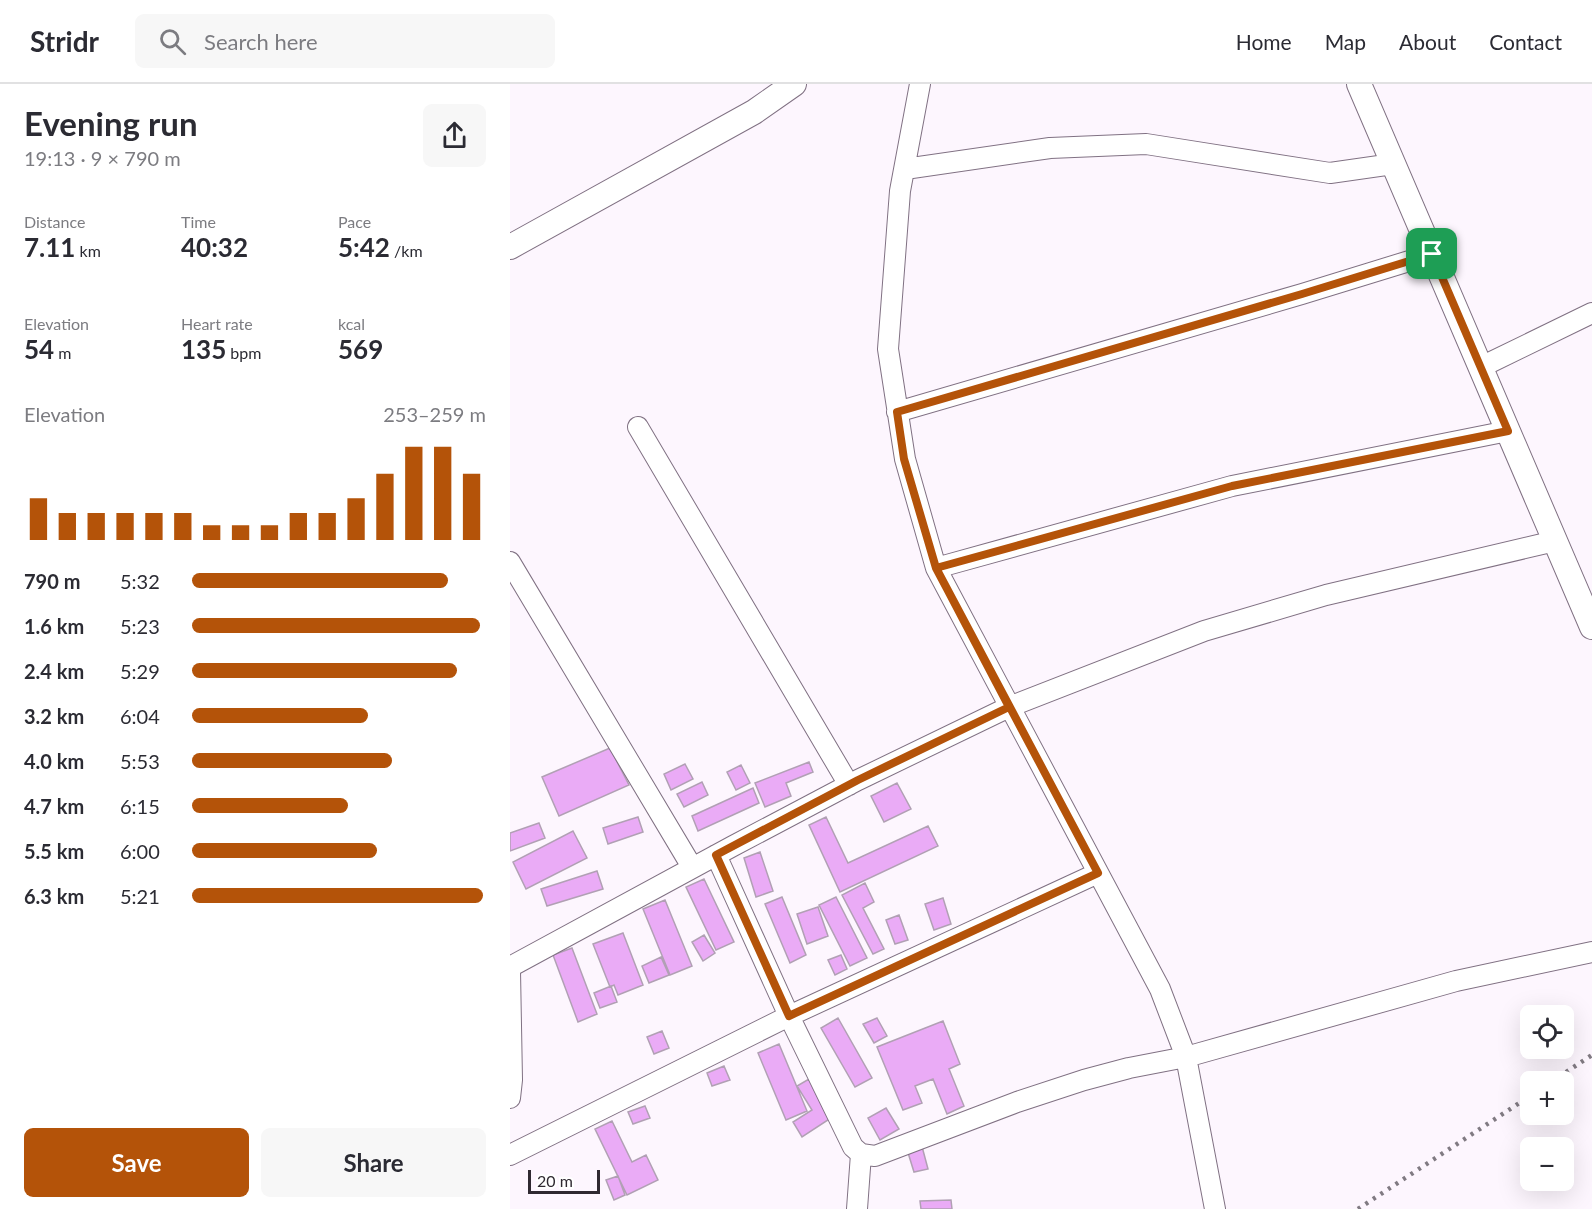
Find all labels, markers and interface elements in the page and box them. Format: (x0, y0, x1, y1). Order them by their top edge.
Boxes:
search box (135, 14, 555, 68)
text: Stridr (30, 24, 99, 58)
icon: search (156, 25, 189, 58)
text: Search here (204, 28, 318, 55)
text: Home (1236, 29, 1292, 54)
text: Map (1325, 29, 1366, 54)
text: About (1399, 29, 1456, 54)
text: Contact (1489, 29, 1562, 54)
text: Evening run (24, 103, 198, 143)
button: share (423, 104, 486, 167)
text: 19:13 · 9 × 790 m (24, 146, 181, 170)
text: Distance (24, 212, 85, 231)
text: Time (181, 212, 216, 231)
text: Pace (338, 212, 371, 231)
pin (1406, 228, 1457, 279)
text: 7.11 (24, 231, 75, 263)
text: 40:32 (181, 231, 248, 263)
text: 5:42 (338, 231, 390, 263)
icon: arrive (1415, 237, 1448, 270)
text: km (75, 241, 101, 260)
text: /km (390, 241, 423, 260)
text: Elevation (24, 314, 89, 333)
text: Heart rate (181, 314, 253, 333)
text: kcal (338, 314, 365, 333)
text: 54 (24, 333, 54, 365)
text: 135 (181, 333, 226, 365)
text: 569 (338, 333, 383, 365)
text: m (54, 343, 71, 362)
text: bpm (226, 343, 261, 362)
text: Elevation (24, 402, 105, 426)
text: 253–259 m (383, 402, 486, 426)
text: 790 m (24, 569, 80, 593)
text: 5:32 (120, 569, 160, 593)
text: 1.6 km (24, 614, 84, 638)
text: 5:23 (120, 614, 160, 638)
text: 2.4 km (24, 659, 84, 683)
text: 5:29 (120, 659, 160, 683)
text: 3.2 km (24, 704, 84, 728)
text: 6:04 (120, 704, 160, 728)
text: 4.0 km (24, 749, 84, 773)
text: 5:53 (120, 749, 160, 773)
text: 4.7 km (24, 794, 84, 818)
text: 6:15 (120, 794, 160, 818)
text: 5.5 km (24, 839, 84, 863)
text: 6:00 (120, 839, 160, 863)
text: 6.3 km (24, 884, 84, 908)
text: 5:21 (120, 884, 160, 908)
map controls (1520, 1005, 1574, 1191)
button: locate (1520, 1005, 1574, 1059)
button: + (1520, 1071, 1574, 1125)
button: Save (24, 1128, 249, 1197)
button: Share (261, 1128, 486, 1197)
button: − (1520, 1137, 1574, 1191)
scale bar (528, 1167, 600, 1194)
text: 20 m (537, 1171, 573, 1190)

